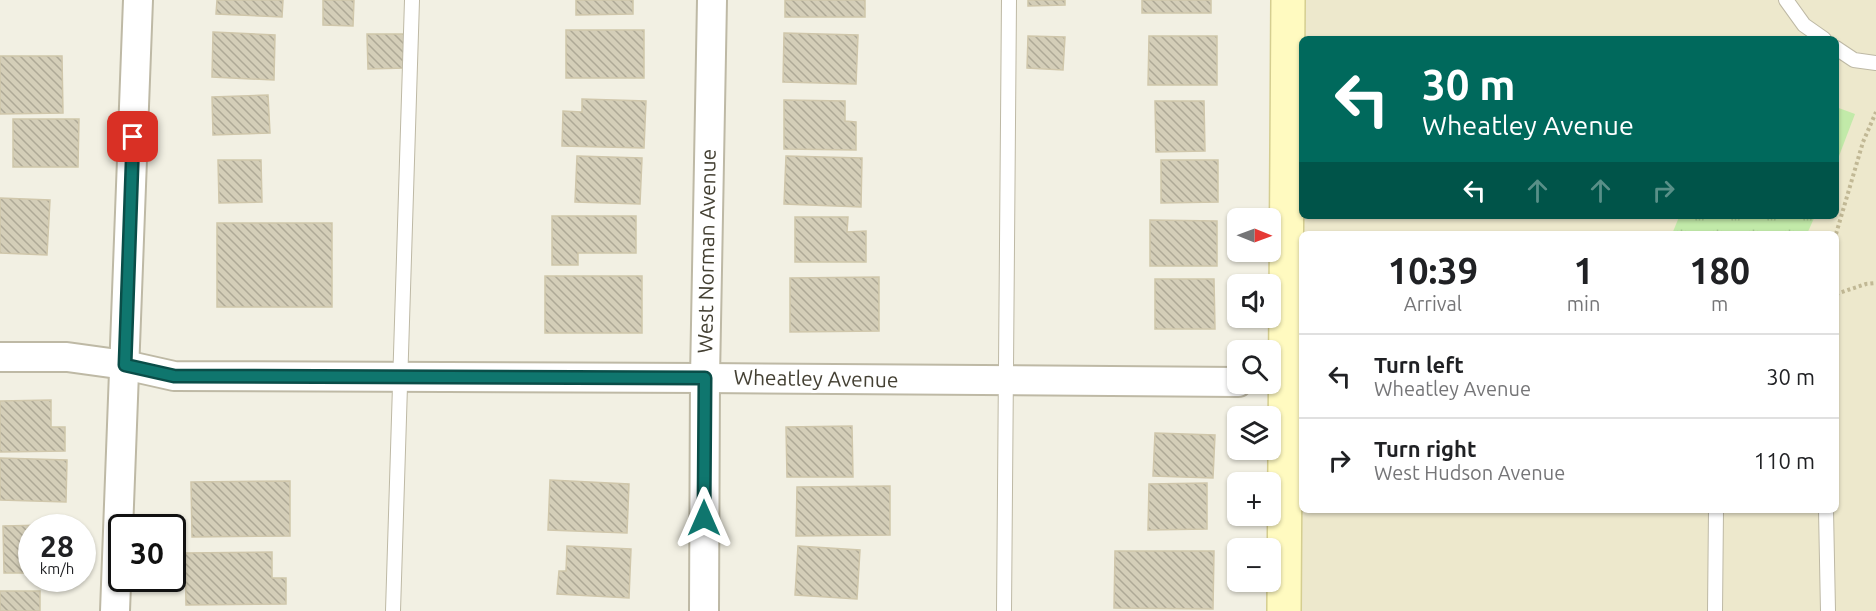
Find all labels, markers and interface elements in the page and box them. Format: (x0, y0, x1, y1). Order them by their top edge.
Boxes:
icon: left (1323, 60, 1401, 138)
text: 30 m (1422, 61, 1516, 108)
text: Wheatley Avenue (1422, 110, 1634, 140)
pin (107, 111, 158, 162)
icon: arrive (116, 120, 149, 153)
street label: West Norman Avenue (692, 148, 720, 353)
icon: left (1458, 174, 1491, 207)
icon: ahead (1521, 174, 1554, 207)
icon: ahead (1584, 174, 1617, 207)
icon: right (1647, 174, 1680, 207)
north arrow (1227, 208, 1281, 262)
map controls (1227, 208, 1281, 592)
text: 10:39 (1388, 250, 1478, 291)
text: 1 (1573, 250, 1594, 291)
text: 180 (1689, 250, 1750, 291)
button: sound (1227, 274, 1281, 328)
text: Arrival (1404, 292, 1462, 315)
text: min (1567, 292, 1600, 315)
text: m (1711, 292, 1728, 315)
button: search (1227, 340, 1281, 394)
text: Turn left (1374, 352, 1464, 377)
icon: left (1323, 360, 1356, 393)
text: 30 m (1766, 364, 1815, 389)
street label: Wheatley Avenue (733, 365, 899, 391)
text: Wheatley Avenue (1374, 377, 1531, 400)
button: layers (1227, 406, 1281, 460)
text: Turn right (1374, 436, 1476, 461)
icon: right (1323, 444, 1356, 477)
text: 110 m (1754, 448, 1815, 473)
text: West Hudson Avenue (1374, 461, 1565, 484)
button: + (1227, 472, 1281, 526)
position arrow (672, 486, 736, 550)
speed limit sign: 30 (108, 514, 186, 592)
text: 28 (40, 529, 74, 563)
button: − (1227, 538, 1281, 592)
text: km/h (40, 560, 74, 577)

